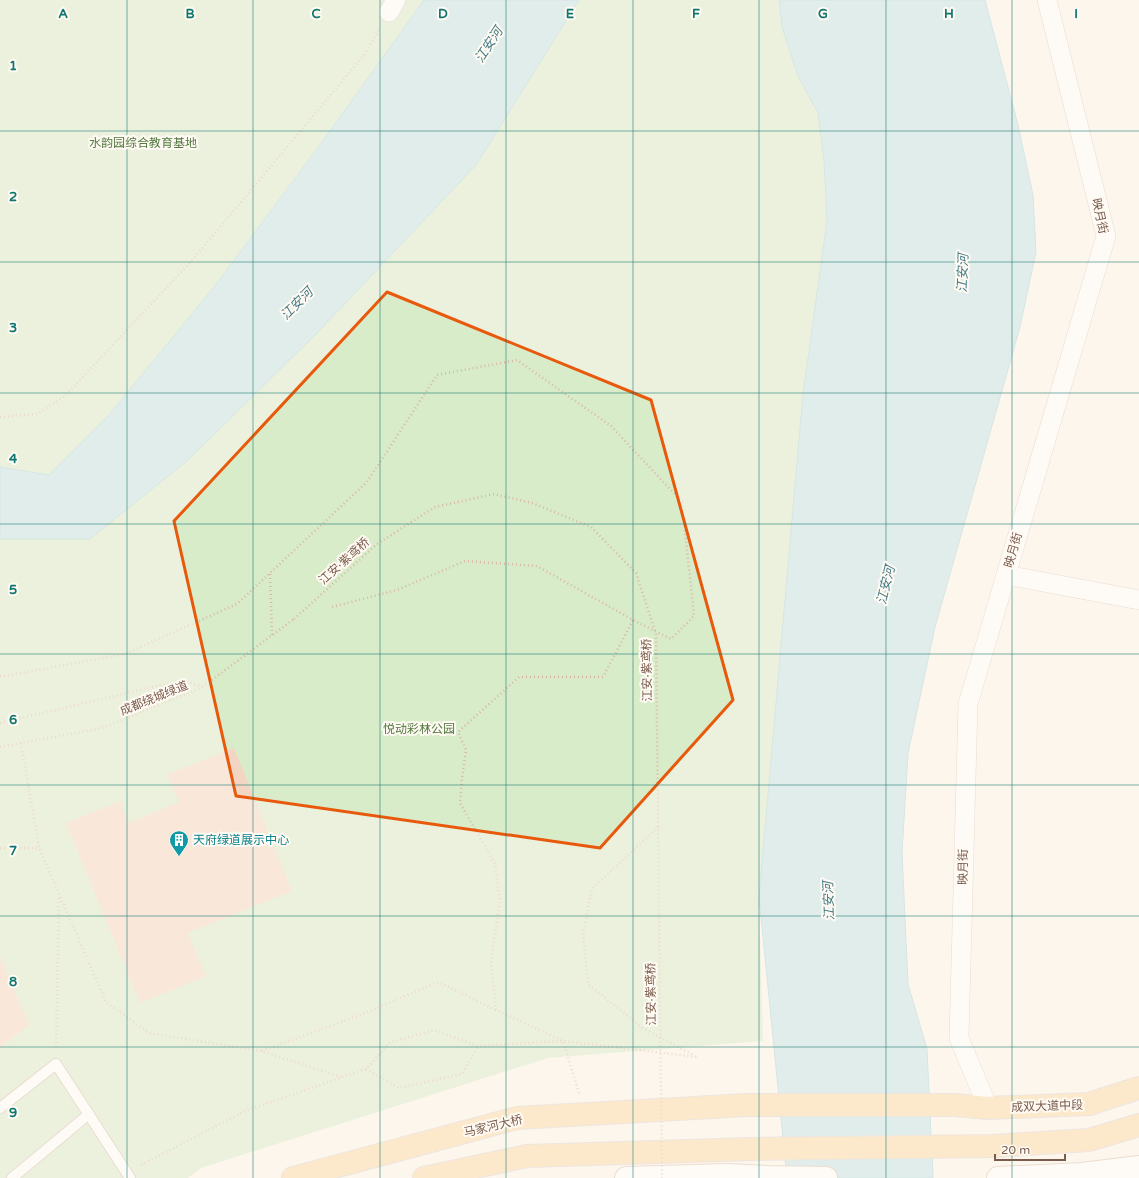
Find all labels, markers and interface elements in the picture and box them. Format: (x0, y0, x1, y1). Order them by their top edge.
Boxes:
text: A (58, 6, 68, 22)
text: B (185, 6, 195, 22)
text: C (311, 6, 321, 22)
text: D (438, 6, 448, 22)
text: E (566, 6, 574, 22)
text: F (692, 6, 700, 22)
text: G (818, 6, 828, 22)
text: H (944, 6, 954, 22)
text: I (1074, 6, 1078, 22)
water label: 江安河 (472, 22, 508, 66)
text: 1 (9, 58, 17, 74)
park label: 水韵园综合教育基地 (89, 136, 197, 150)
text: 2 (9, 189, 17, 205)
street label: 映月街 (1089, 197, 1111, 235)
water label: 江安河 (954, 250, 972, 293)
water label: 江安河 (278, 282, 319, 323)
text: 3 (9, 320, 17, 336)
text: 4 (9, 451, 18, 467)
street label: 映月街 (1001, 531, 1025, 569)
street label: 江安·紫鸢桥 (316, 535, 372, 587)
water label: 江安河 (874, 561, 899, 606)
text: 5 (9, 582, 17, 598)
street label: 江安·紫鸢桥 (639, 638, 655, 702)
street label: 成都绕城绿道 (118, 678, 190, 718)
text: 6 (9, 712, 17, 728)
park label: 悦动彩林公园 (383, 722, 455, 736)
building icon: 天府绿道展示中心 (168, 829, 190, 857)
place label: 天府绿道展示中心 (193, 833, 289, 847)
text: 7 (9, 843, 17, 859)
street label: 映月街 (956, 849, 970, 885)
water label: 江安河 (820, 878, 838, 921)
street label: 江安·紫鸢桥 (643, 962, 659, 1026)
text: 8 (9, 974, 17, 990)
street label: 成双大道中段 (1011, 1098, 1083, 1114)
text: 9 (9, 1105, 17, 1121)
street label: 马家河大桥 (462, 1112, 524, 1140)
scale bar (995, 1136, 1065, 1162)
text: 20 m (1001, 1143, 1030, 1157)

